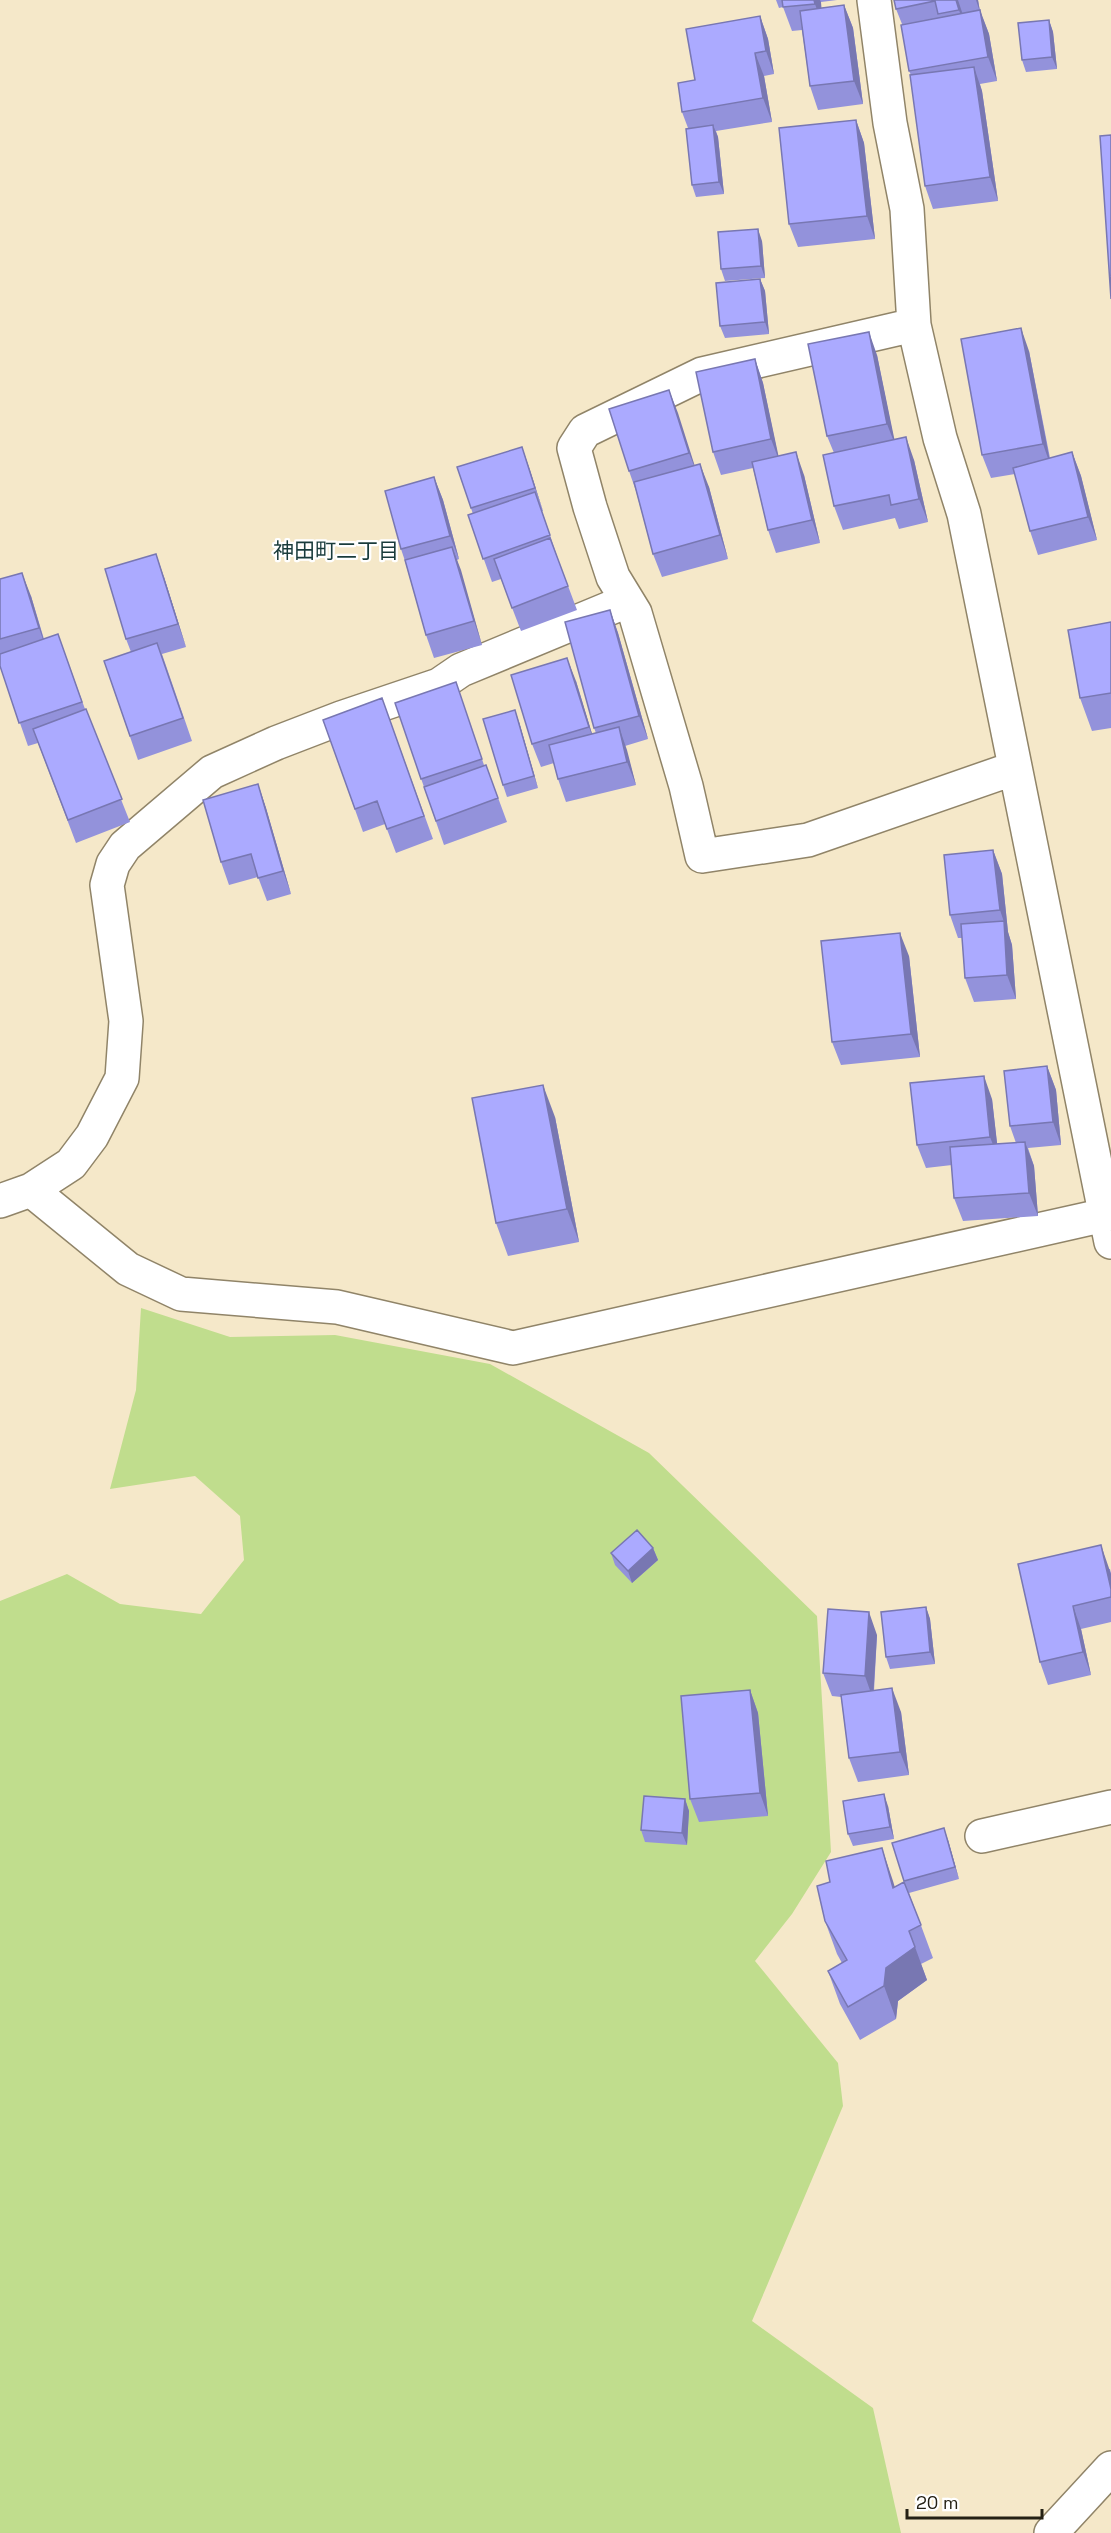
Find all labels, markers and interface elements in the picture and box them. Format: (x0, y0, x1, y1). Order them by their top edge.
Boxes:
district label: 神田町二丁目 (273, 537, 399, 564)
scale bar (907, 2482, 1042, 2520)
text: 20 m (916, 2491, 959, 2514)

